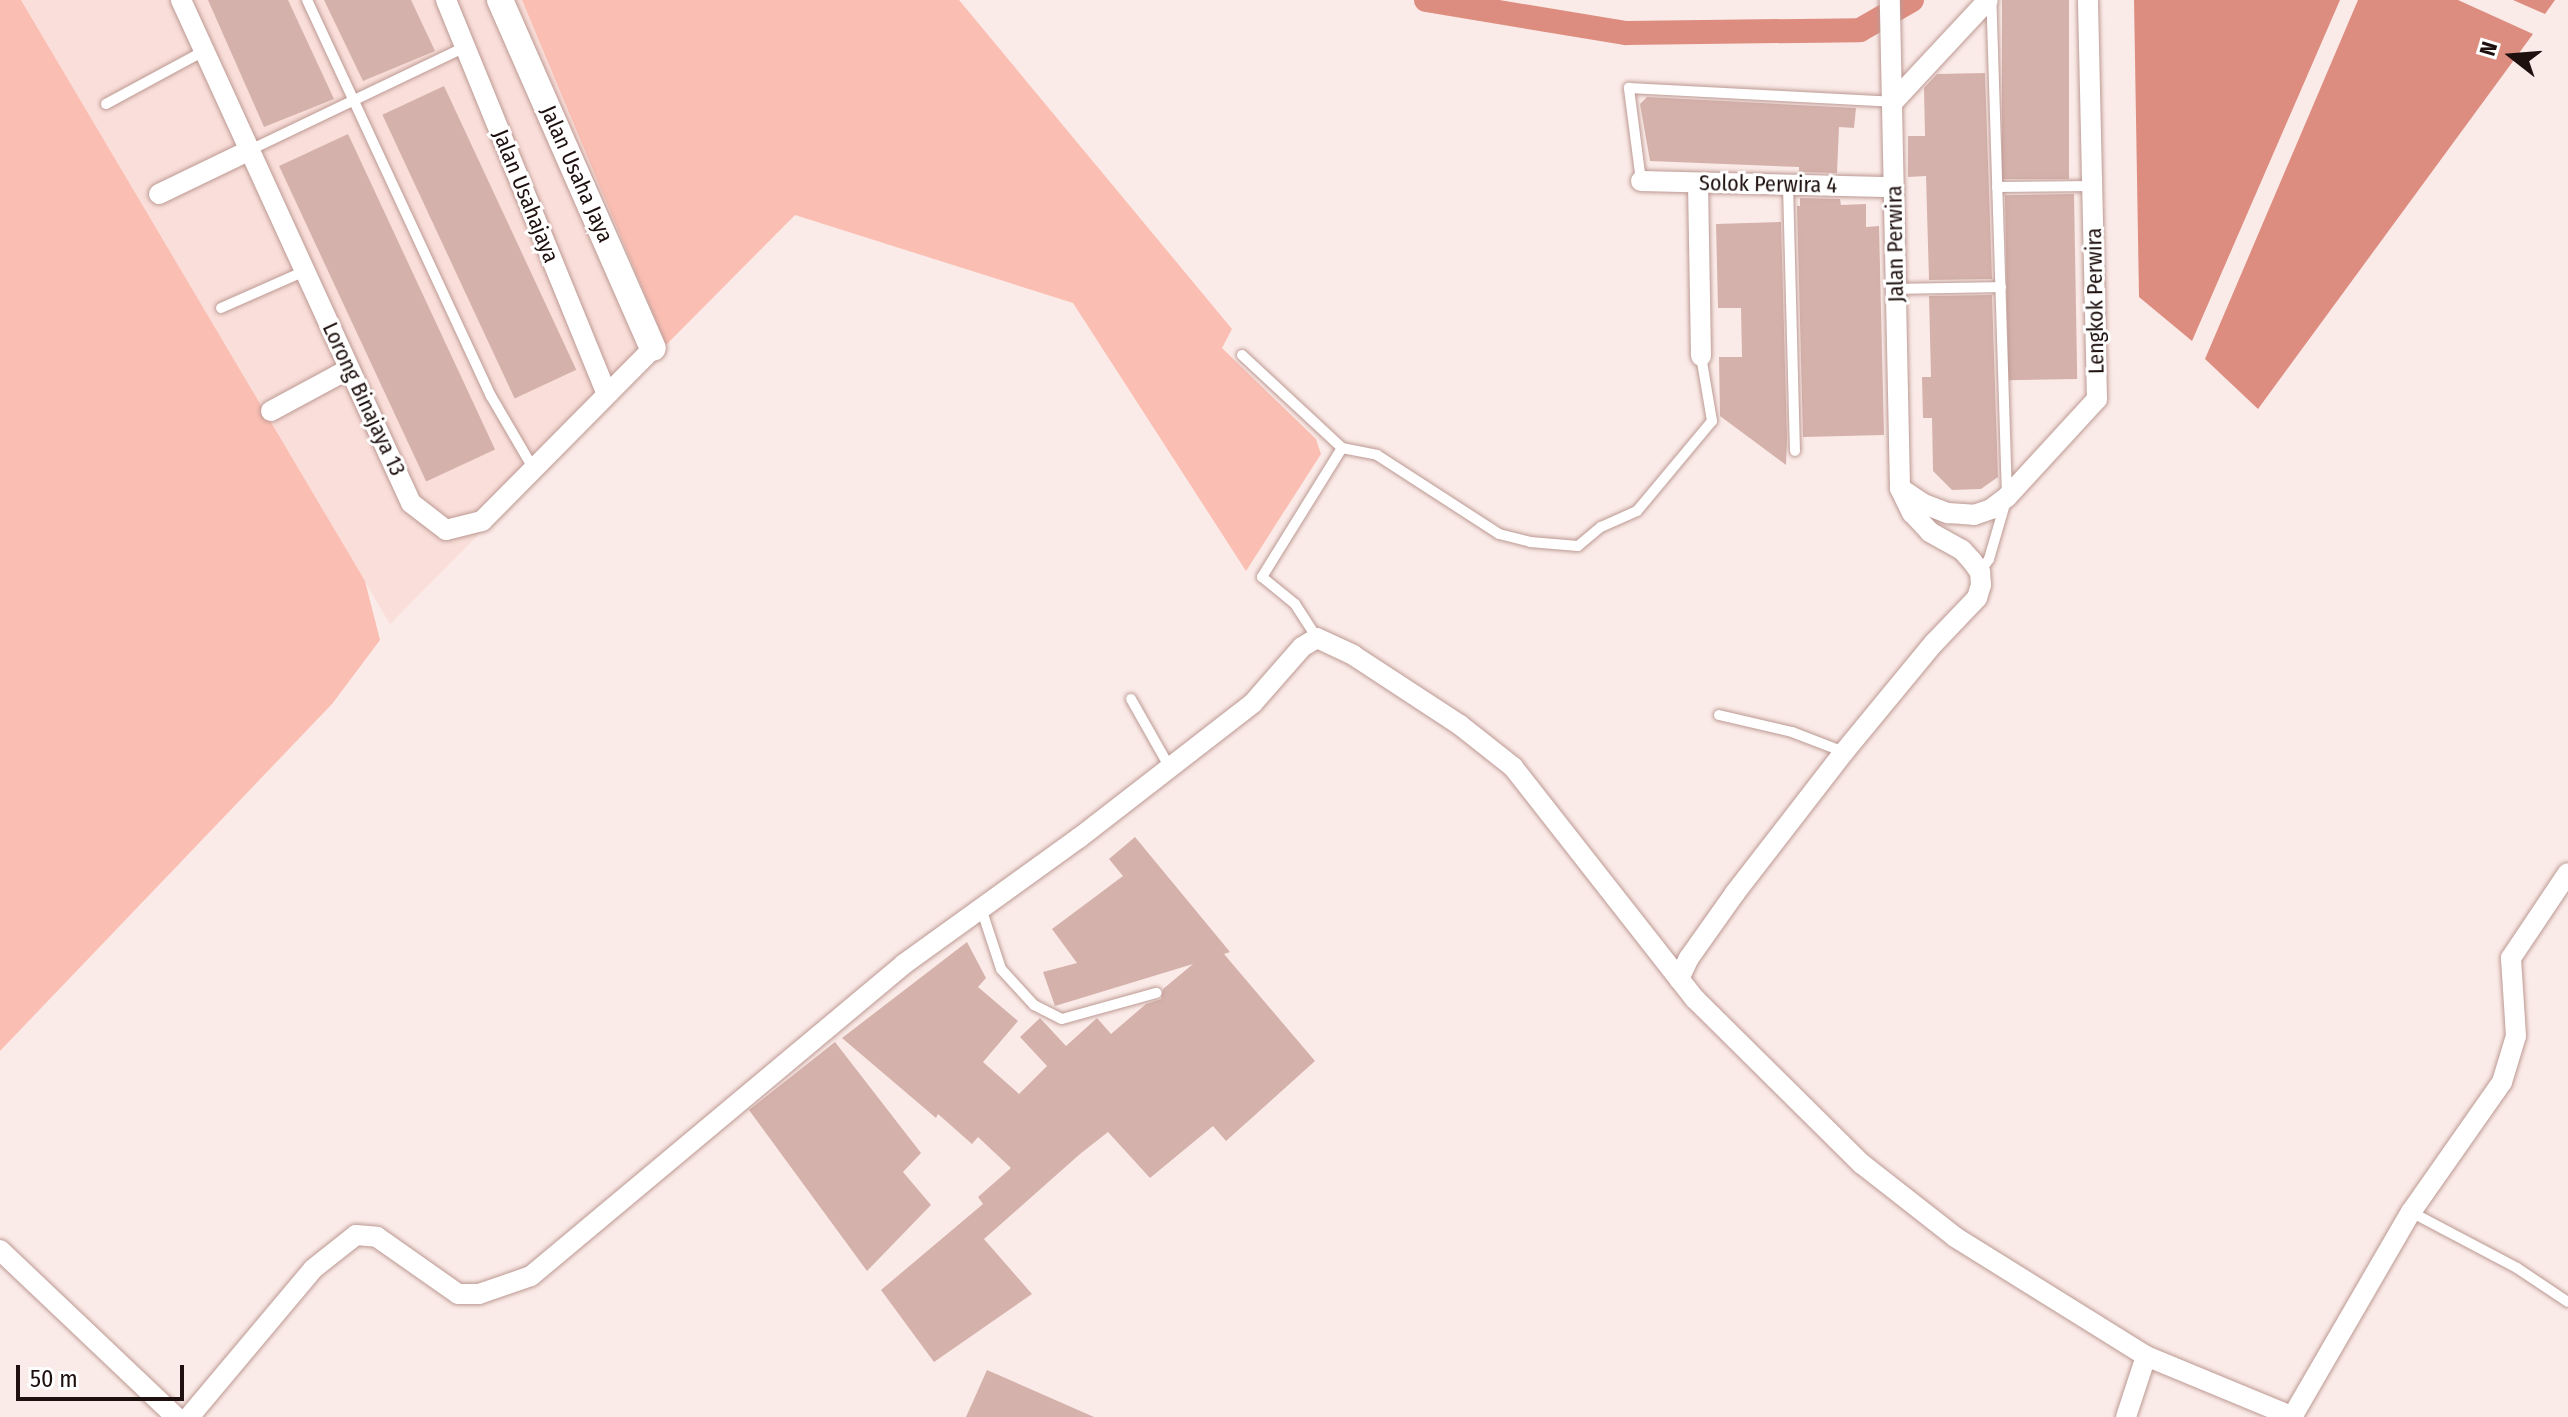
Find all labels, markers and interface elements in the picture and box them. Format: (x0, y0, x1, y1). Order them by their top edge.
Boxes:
north arrow (2472, 16, 2552, 96)
text: N (2474, 39, 2503, 59)
street label: Jalan Usaha Jaya (535, 102, 619, 246)
street label: Jalan Usahajaya (487, 126, 565, 266)
street label: Solok Perwira 4 (1699, 170, 1837, 198)
street label: Jalan Perwira (1881, 185, 1909, 303)
street label: Lengkok Perwira (2081, 228, 2109, 374)
street label: Lorong Binajaya 13 (317, 318, 411, 480)
scale bar (20, 1349, 188, 1399)
text: 50 m (30, 1365, 78, 1393)

